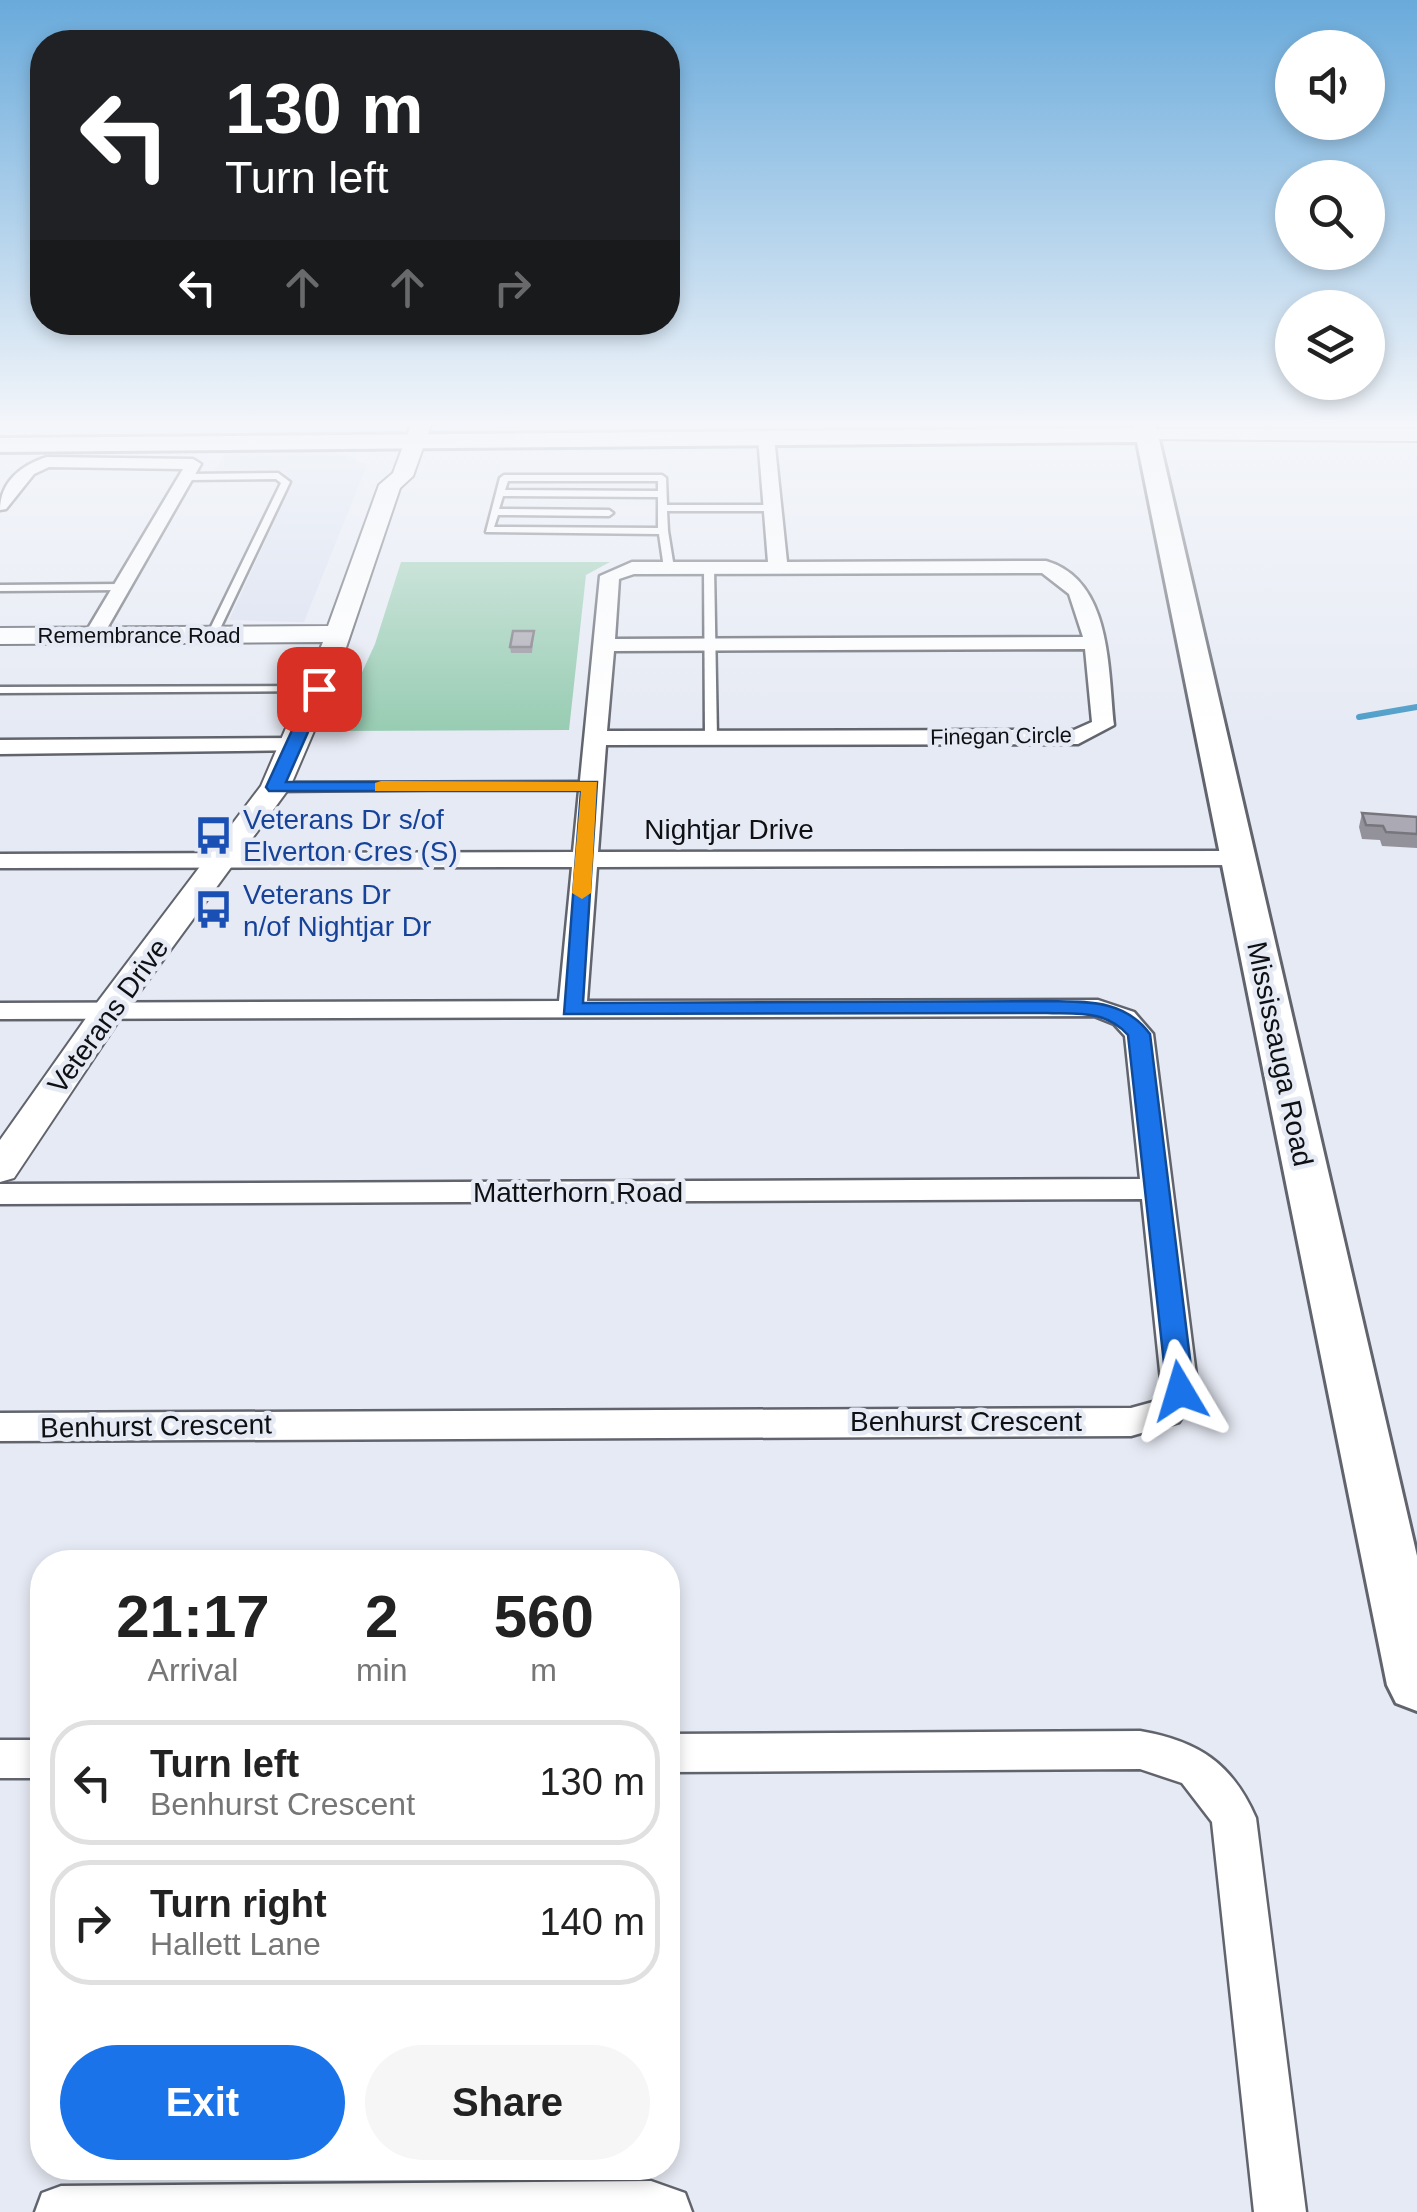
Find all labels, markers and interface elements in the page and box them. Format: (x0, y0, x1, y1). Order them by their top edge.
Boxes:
map controls (1275, 30, 1385, 400)
button: sound (1275, 30, 1385, 140)
icon: left (60, 70, 190, 200)
text: 130 m (225, 70, 423, 148)
text: Turn left (225, 152, 388, 203)
button: search (1275, 160, 1385, 270)
icon: left (170, 260, 225, 315)
icon: ahead (275, 260, 330, 315)
icon: ahead (380, 260, 435, 315)
icon: right (485, 260, 540, 315)
button: layers (1275, 290, 1385, 400)
street label: Remembrance Road (38, 623, 240, 648)
pin (277, 647, 362, 732)
icon: arrive (292, 662, 347, 717)
street label: Finegan Circle (930, 722, 1072, 750)
place label: Veterans Dr s/of Elverton Cres (S) (243, 804, 458, 867)
bus stop icon: Veterans Dr s/of Elverton Cres (S) (192, 814, 234, 856)
street label: Nightjar Drive (644, 814, 814, 845)
place label: Veterans Dr n/of Nightjar Dr (243, 879, 431, 942)
bus stop icon: Veterans Dr n/of Nightjar Dr (192, 889, 234, 931)
street label: Veterans Drive (41, 933, 175, 1099)
street label: Mississauga Road (1241, 939, 1319, 1169)
street label: Matterhorn Road (473, 1177, 683, 1208)
position arrow (1128, 1339, 1232, 1443)
street label: Benhurst Crescent (850, 1406, 1082, 1437)
street label: Benhurst Crescent (40, 1408, 272, 1444)
text: 21:17 (116, 1583, 270, 1650)
text: 2 (365, 1583, 398, 1650)
text: 560 (494, 1583, 594, 1650)
text: Arrival (148, 1652, 238, 1688)
text: min (356, 1652, 407, 1688)
text: m (530, 1652, 557, 1688)
text: Turn left (150, 1743, 299, 1785)
icon: left (65, 1755, 120, 1810)
text: 130 m (539, 1761, 645, 1803)
text: Benhurst Crescent (150, 1786, 415, 1822)
text: Turn right (150, 1883, 327, 1925)
icon: right (65, 1895, 120, 1950)
text: 140 m (539, 1901, 645, 1943)
text: Hallett Lane (150, 1926, 321, 1962)
button: Exit (60, 2045, 345, 2160)
button: Share (365, 2045, 650, 2160)

